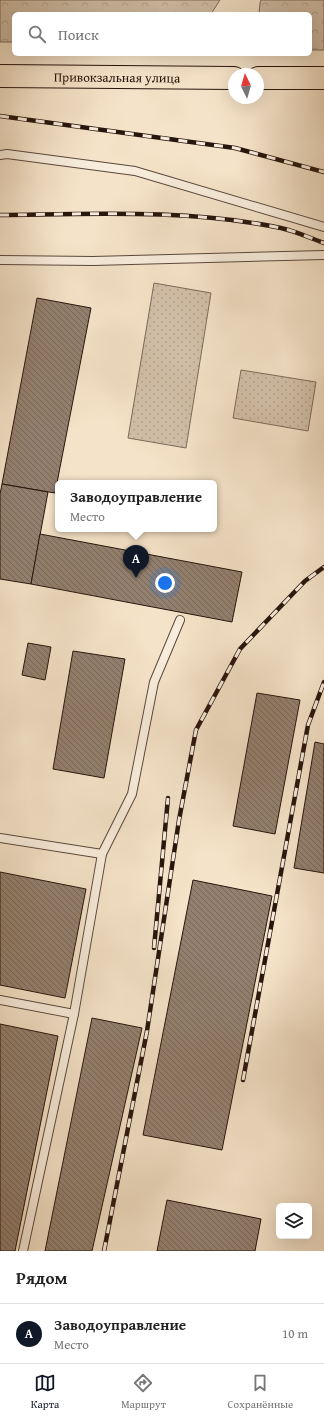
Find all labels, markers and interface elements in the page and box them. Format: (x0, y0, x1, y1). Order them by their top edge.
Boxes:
search box (12, 12, 312, 56)
icon: search (26, 23, 48, 45)
text: Поиск (58, 24, 99, 45)
street label: Привокзальная улица (54, 67, 181, 87)
north arrow (228, 68, 264, 104)
popup (55, 480, 217, 532)
text: Заводоуправление (70, 486, 202, 507)
text: Место (70, 507, 105, 526)
pin: A (123, 545, 149, 578)
your location (155, 573, 175, 593)
map controls (276, 1203, 312, 1239)
button: layers (276, 1203, 312, 1239)
text: Рядом (16, 1265, 67, 1290)
text: Заводоуправление (54, 1314, 186, 1335)
text: A (25, 1324, 33, 1343)
text: 10 m (282, 1324, 308, 1343)
text: Место (54, 1335, 89, 1354)
tab: Карта (31, 1372, 59, 1412)
tab: Маршрут (121, 1372, 166, 1412)
tab: Сохранённые (228, 1372, 293, 1412)

